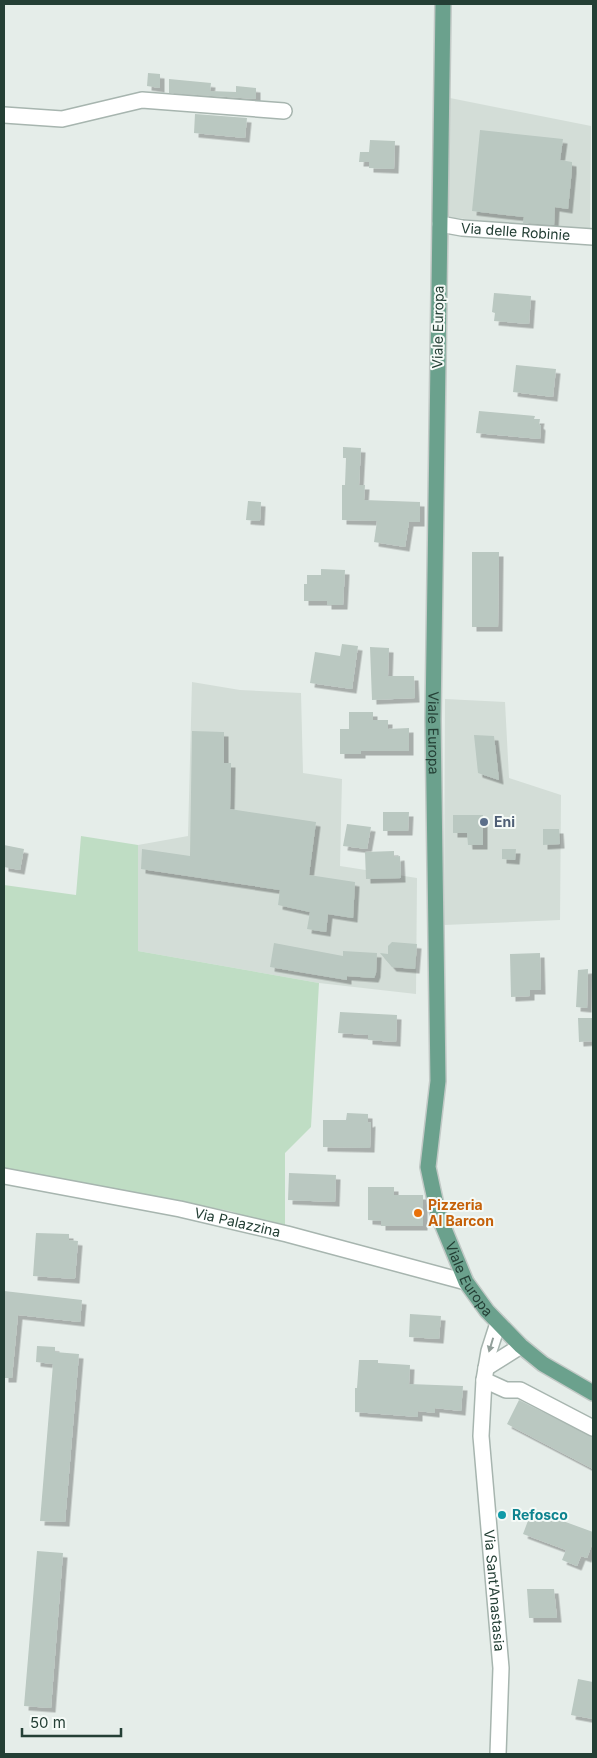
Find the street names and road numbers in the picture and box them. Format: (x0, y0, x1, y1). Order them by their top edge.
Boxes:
street label: Via delle Robinie (460, 219, 571, 243)
street label: Viale Europa (428, 285, 447, 369)
street label: Viale Europa (425, 691, 443, 775)
street label: Via Palazzina (193, 1204, 282, 1240)
street label: Viale Europa (442, 1239, 497, 1320)
street label: Via Sant'Anastasia (481, 1529, 509, 1652)

